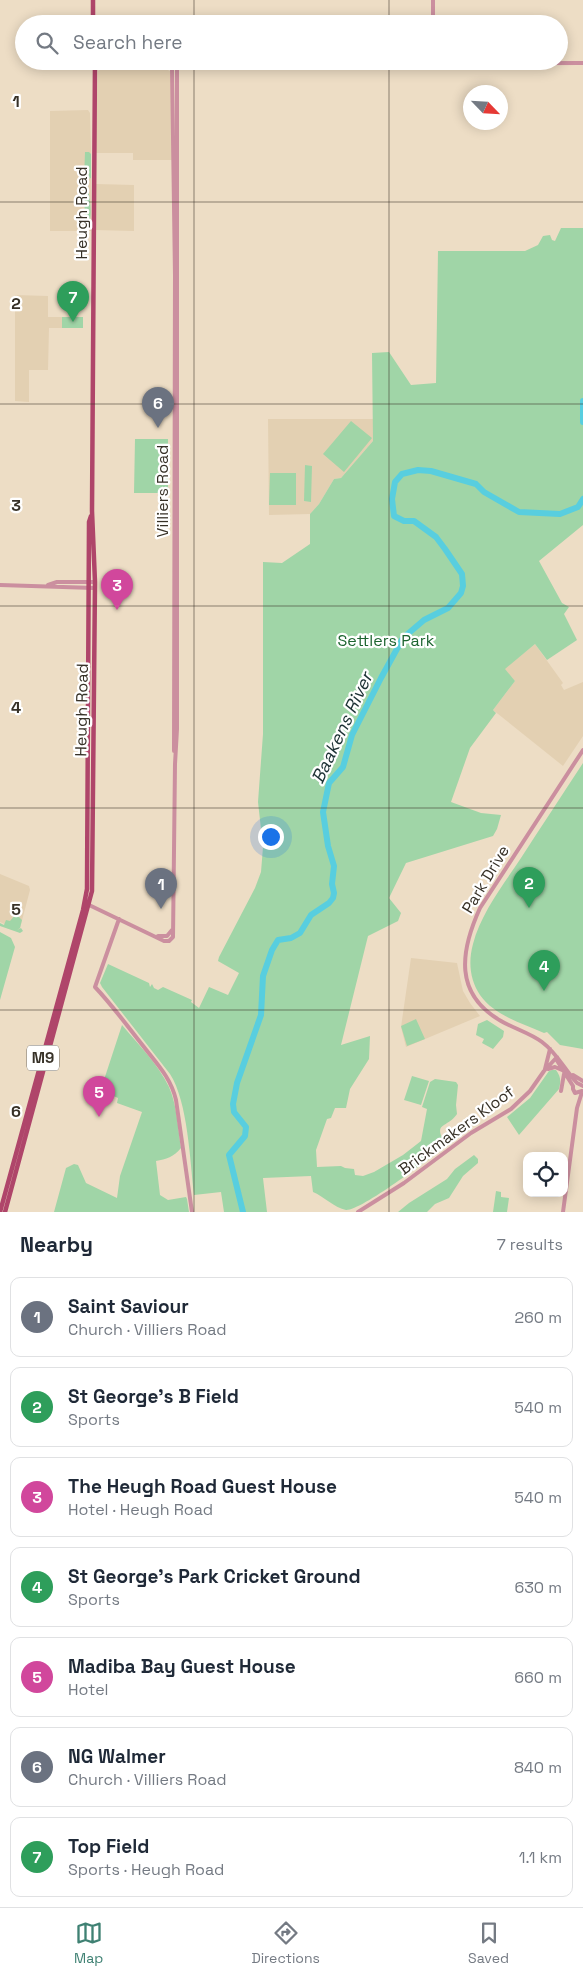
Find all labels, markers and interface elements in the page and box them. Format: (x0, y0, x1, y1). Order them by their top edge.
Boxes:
search box (15, 15, 568, 70)
icon: search (33, 29, 61, 57)
text: Search here (73, 30, 183, 55)
north arrow (463, 85, 508, 130)
text: 1 (12, 91, 20, 112)
street label: Heugh Road (71, 166, 92, 260)
pin: 7 (57, 281, 89, 322)
text: 2 (11, 293, 21, 314)
pin: 6 (142, 387, 174, 428)
street label: Villiers Road (152, 445, 173, 537)
text: 3 (11, 495, 21, 516)
pin: 3 (101, 569, 133, 610)
park label: Settlers Park (338, 630, 435, 651)
street label: Heugh Road (70, 663, 93, 757)
water label: Baakens River (306, 666, 378, 787)
text: 4 (11, 697, 21, 718)
your location (258, 824, 284, 850)
street label: Park Drive (457, 841, 514, 917)
pin: 2 (513, 867, 545, 908)
pin: 1 (145, 868, 177, 909)
text: 5 (11, 899, 21, 920)
pin: 4 (528, 950, 560, 991)
road number: M9 (27, 1046, 59, 1070)
pin: 5 (83, 1076, 115, 1117)
street label: Brickmakers Kloof (394, 1081, 518, 1179)
text: 6 (11, 1101, 21, 1122)
map controls (523, 1152, 568, 1197)
button: locate (523, 1152, 568, 1197)
text: Nearby (20, 1231, 93, 1258)
text: 7 results (497, 1234, 563, 1255)
text: Saint Saviour (68, 1294, 189, 1319)
text: 1 (33, 1307, 41, 1328)
text: 260 m (514, 1307, 562, 1328)
text: Church · Villiers Road (68, 1319, 227, 1340)
text: St George's B Field (68, 1384, 239, 1409)
text: 2 (32, 1397, 42, 1418)
text: 540 m (514, 1397, 562, 1418)
text: Sports (68, 1409, 120, 1430)
text: The Heugh Road Guest House (68, 1474, 337, 1499)
text: 3 (32, 1487, 42, 1508)
text: 540 m (514, 1487, 562, 1508)
text: Hotel · Heugh Road (68, 1499, 213, 1520)
text: St George's Park Cricket Ground (68, 1564, 361, 1589)
text: 4 (32, 1577, 42, 1598)
text: 630 m (514, 1577, 562, 1598)
text: Sports (68, 1589, 120, 1610)
text: Madiba Bay Guest House (68, 1654, 296, 1679)
text: 5 (32, 1667, 42, 1688)
text: 660 m (514, 1667, 562, 1688)
text: Hotel (68, 1679, 109, 1700)
text: NG Walmer (68, 1744, 166, 1769)
text: 6 (32, 1757, 42, 1778)
text: 840 m (514, 1757, 562, 1778)
text: Church · Villiers Road (68, 1769, 227, 1790)
text: Top Field (68, 1834, 149, 1859)
text: 7 (33, 1847, 41, 1868)
text: 1.1 km (519, 1847, 562, 1868)
text: Sports · Heugh Road (68, 1859, 224, 1880)
tab: Map (74, 1919, 103, 1967)
tab: Directions (251, 1919, 320, 1967)
tab: Saved (468, 1919, 509, 1967)

